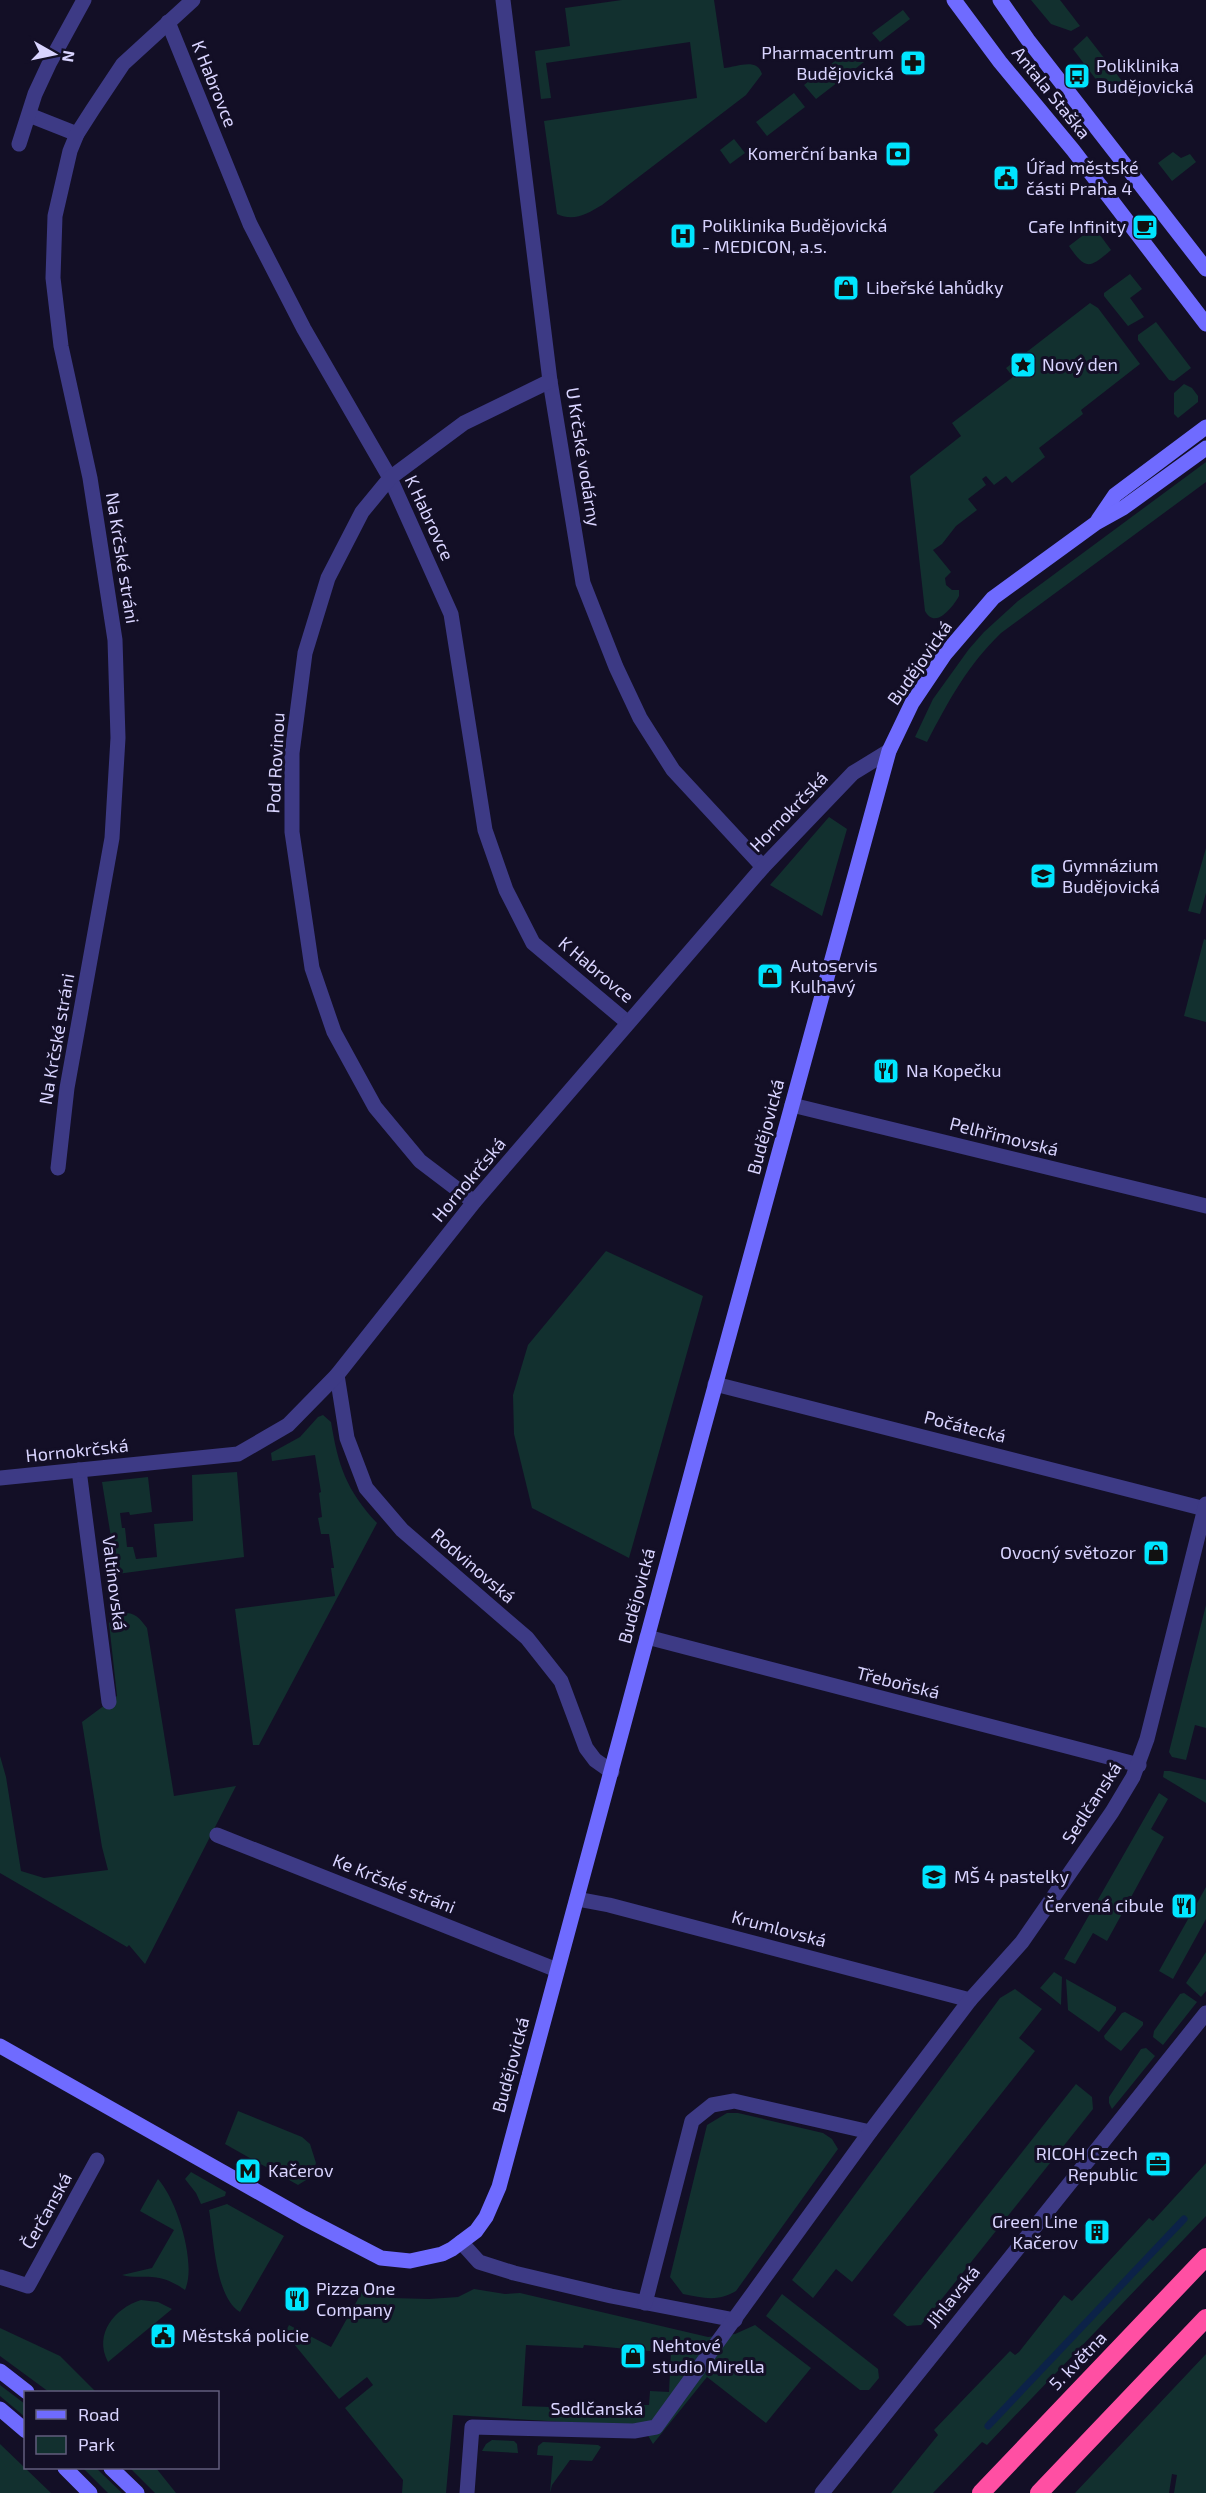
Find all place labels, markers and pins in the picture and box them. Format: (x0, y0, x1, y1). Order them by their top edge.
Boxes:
place label: Pharmacentrum Budějovická (761, 41, 894, 84)
pharmacy icon: Pharmacentrum Budějovická (898, 48, 928, 78)
place label: Poliklinika Budějovická (1096, 54, 1194, 97)
bus stop icon: Poliklinika Budějovická (1062, 61, 1092, 91)
bank icon: Komerční banka (883, 139, 913, 169)
place label: Komerční banka (748, 142, 878, 164)
place label: Úřad městské části Praha 4 (1026, 156, 1139, 199)
public building icon: Úřad městské části Praha 4 (991, 163, 1021, 193)
cafe icon: Cafe Infinity (1130, 212, 1160, 242)
place label: Poliklinika Budějovická - MEDICON, a.s. (702, 214, 887, 257)
place label: Cafe Infinity (1028, 215, 1126, 237)
hospital icon: Poliklinika Budějovická - MEDICON, a.s. (668, 221, 698, 251)
shop icon: Libeřské lahůdky (831, 273, 861, 303)
place label: Libeřské lahůdky (866, 276, 1004, 298)
place icon: Nový den (1008, 350, 1038, 380)
place label: Nový den (1042, 353, 1118, 375)
place label: Gymnázium Budějovická (1062, 854, 1160, 897)
school or university icon: Gymnázium Budějovická (1028, 861, 1058, 891)
place label: Autoservis Kulhavý (790, 954, 878, 997)
shop icon: Autoservis Kulhavý (755, 961, 785, 991)
restaurant icon: Na Kopečku (871, 1056, 901, 1086)
place label: Na Kopečku (906, 1059, 1002, 1081)
shop icon: Ovocný světozor (1141, 1538, 1171, 1568)
place label: Ovocný světozor (1000, 1541, 1136, 1563)
school or university icon: MŠ 4 pastelky (919, 1862, 949, 1892)
place label: MŠ 4 pastelky (954, 1865, 1069, 1887)
restaurant icon: Červená cibule (1169, 1891, 1199, 1921)
place label: Červená cibule (1045, 1894, 1164, 1916)
place label: RICOH Czech Republic (1036, 2142, 1138, 2185)
office icon: RICOH Czech Republic (1143, 2149, 1173, 2179)
metro station icon: Kačerov (233, 2156, 263, 2186)
place label: Kačerov (268, 2159, 334, 2181)
place label: Green Line Kačerov (992, 2210, 1078, 2253)
building icon: Green Line Kačerov (1082, 2217, 1112, 2247)
place label: Pizza One Company (316, 2277, 396, 2320)
restaurant icon: Pizza One Company (282, 2284, 312, 2314)
public building icon: Městská policie (148, 2321, 178, 2351)
place label: Městská policie (182, 2324, 309, 2346)
place label: Nehtové studio Mirella (652, 2334, 765, 2377)
shop icon: Nehtové studio Mirella (618, 2341, 648, 2371)

